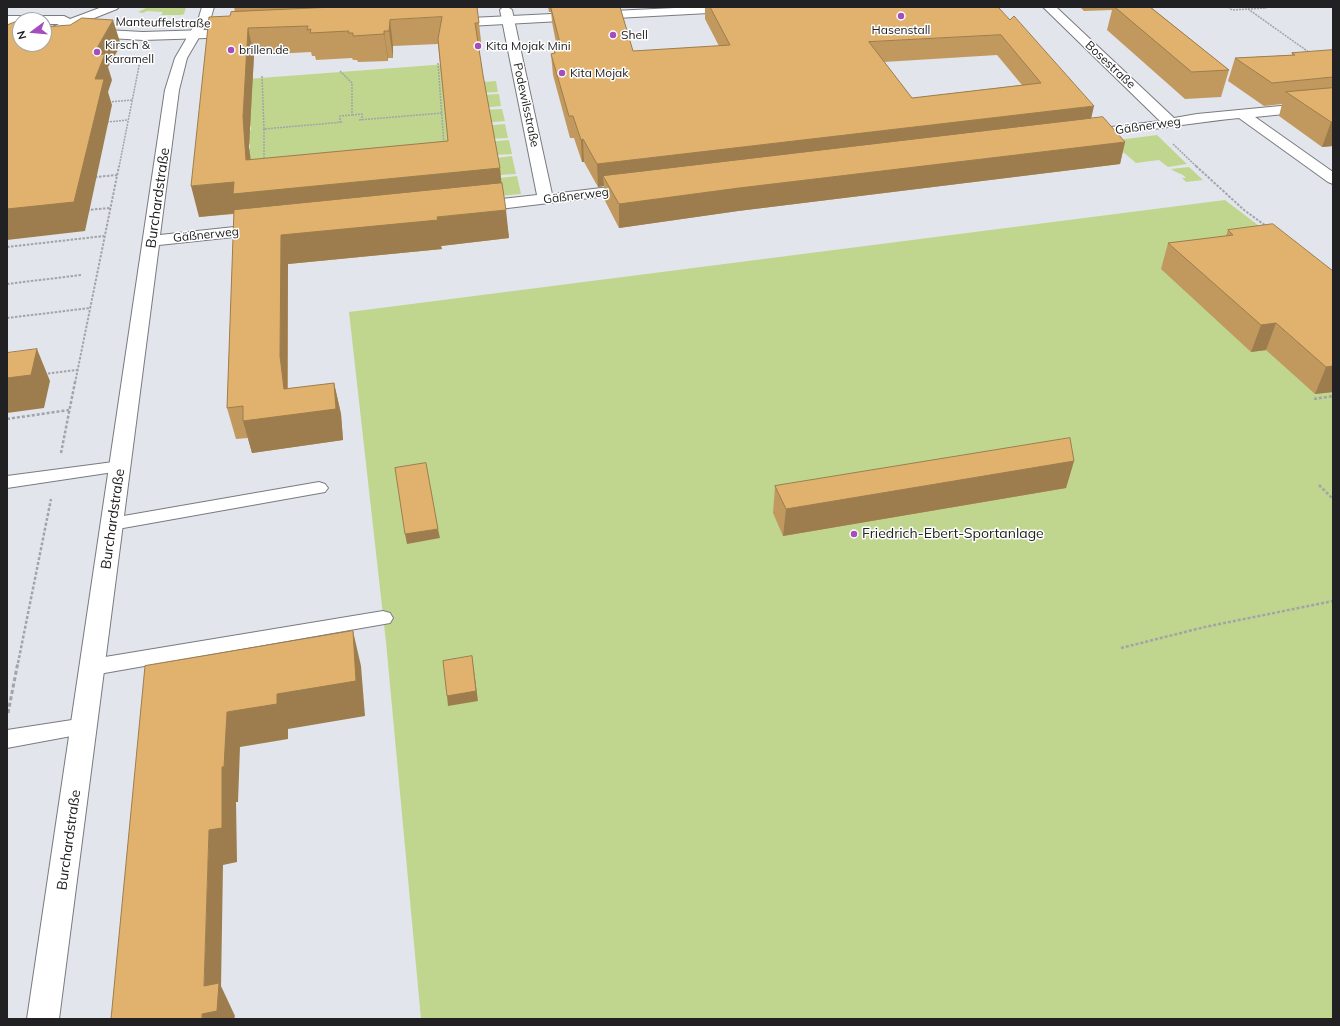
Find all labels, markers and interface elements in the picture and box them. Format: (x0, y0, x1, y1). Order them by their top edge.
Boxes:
marker: Hasenstall (896, 11, 906, 21)
north arrow (12, 12, 52, 52)
street label: Manteuffelstraße (115, 15, 211, 31)
place label: Hasenstall (872, 23, 930, 37)
place label: Shell (621, 28, 648, 42)
text: N (14, 29, 29, 41)
marker: Shell (608, 30, 618, 40)
place label: Kirsch & Karamell (105, 38, 154, 66)
street label: Bosestraße (1082, 38, 1138, 92)
place label: Kita Mojak Mini (486, 39, 571, 53)
marker: Kita Mojak Mini (473, 41, 483, 51)
place label: brillen.de (239, 43, 289, 57)
marker: brillen.de (226, 45, 236, 55)
marker: Kirsch & Karamell (92, 47, 102, 57)
street label: Podewilsstraße (510, 62, 542, 148)
place label: Kita Mojak (570, 66, 628, 80)
marker: Kita Mojak (557, 68, 567, 78)
street label: Gäßnerweg (1114, 114, 1182, 138)
street label: Burchardstraße (143, 147, 173, 249)
street label: Gäßnerweg (542, 185, 610, 207)
street label: Gäßnerweg (172, 224, 240, 246)
street label: Burchardstraße (98, 468, 128, 570)
place label: Friedrich-Ebert-Sportanlage (862, 526, 1044, 542)
marker: Friedrich-Ebert-Sportanlage (849, 529, 859, 539)
street label: Burchardstraße (54, 789, 84, 891)

